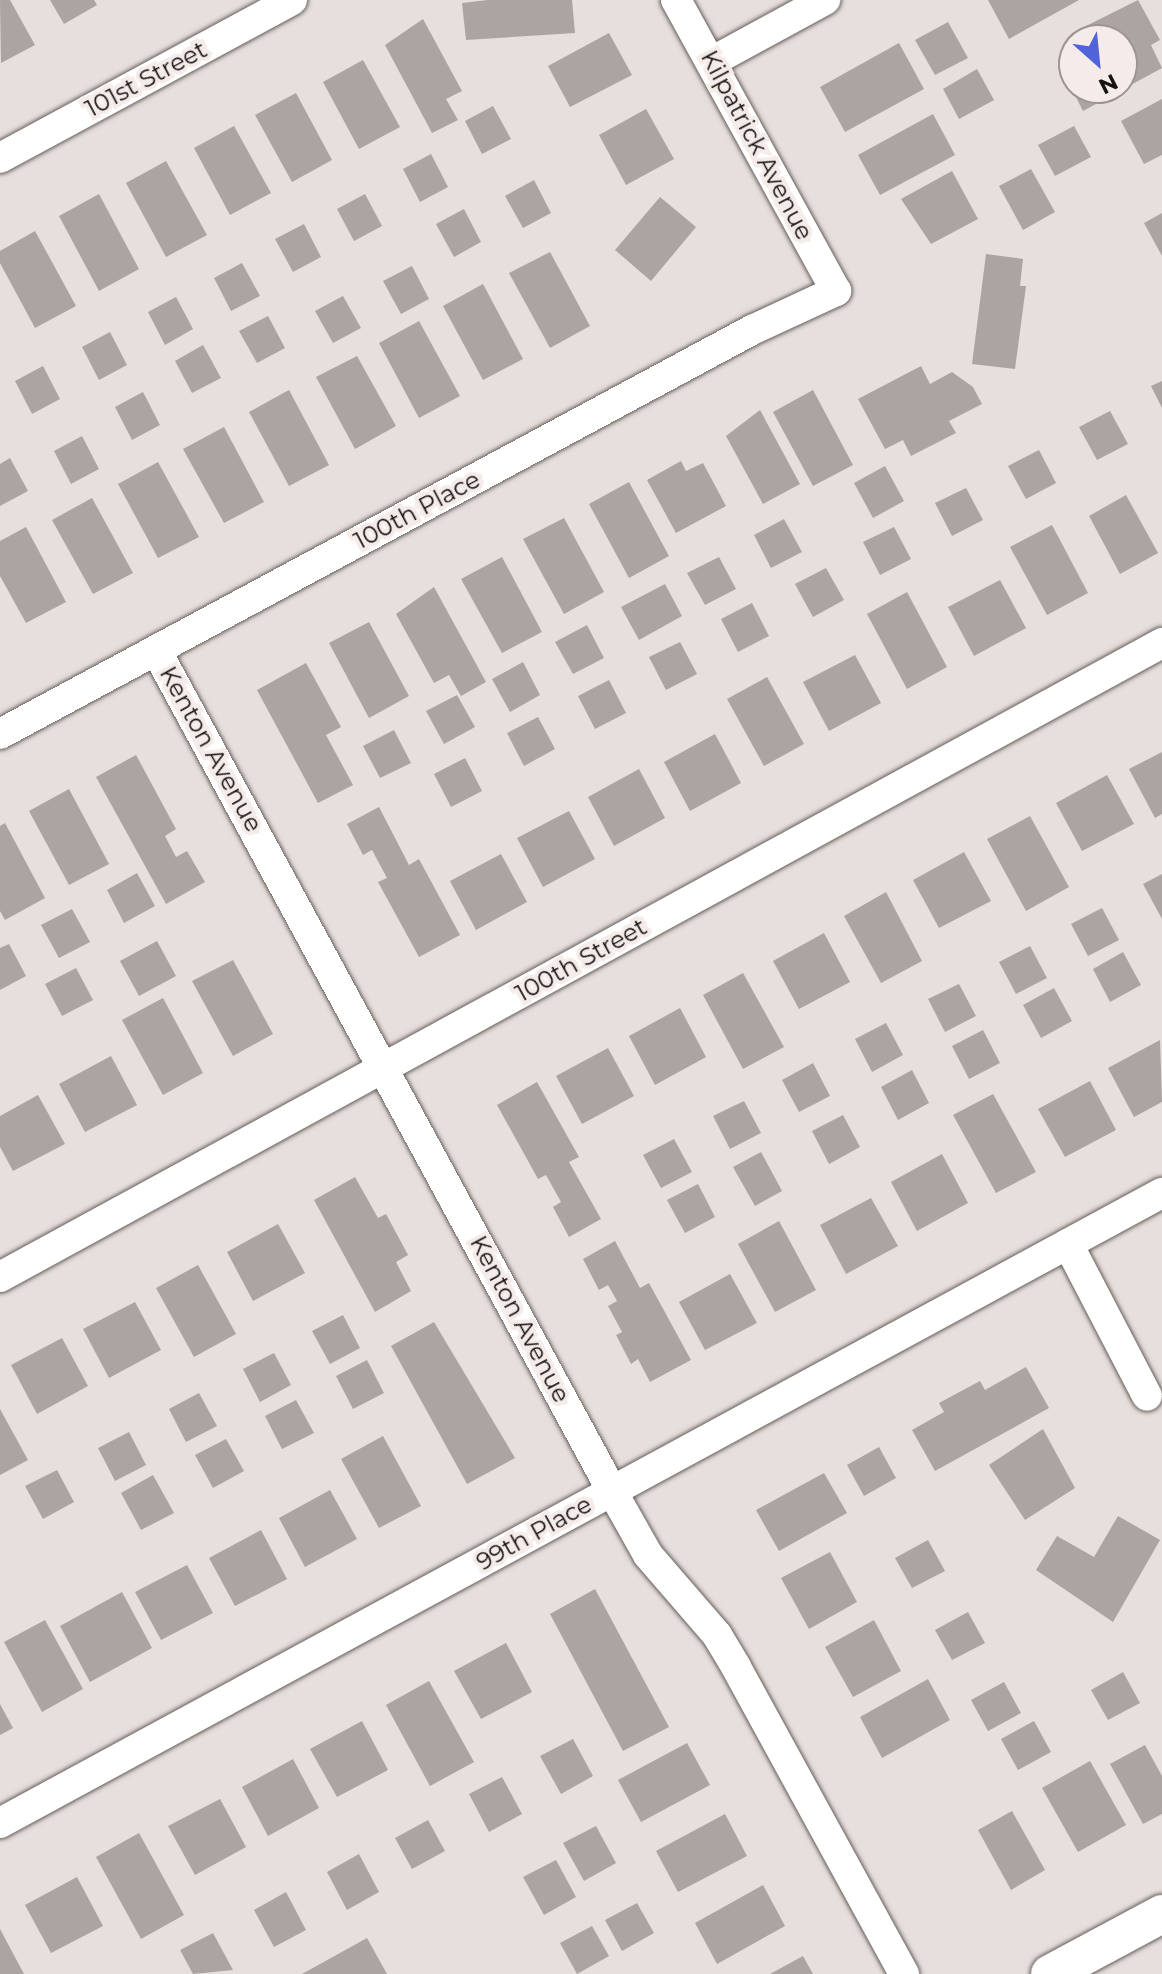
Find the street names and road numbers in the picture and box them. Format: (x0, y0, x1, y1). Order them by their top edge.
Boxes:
street label: 101st Street (80, 35, 212, 123)
street label: Kilpatrick Avenue (695, 45, 819, 245)
street label: 100th Place (349, 465, 485, 555)
street label: Kenton Avenue (154, 661, 268, 837)
street label: 100th Street (510, 912, 652, 1008)
street label: Kenton Avenue (464, 1231, 576, 1407)
street label: 99th Place (471, 1490, 597, 1576)

